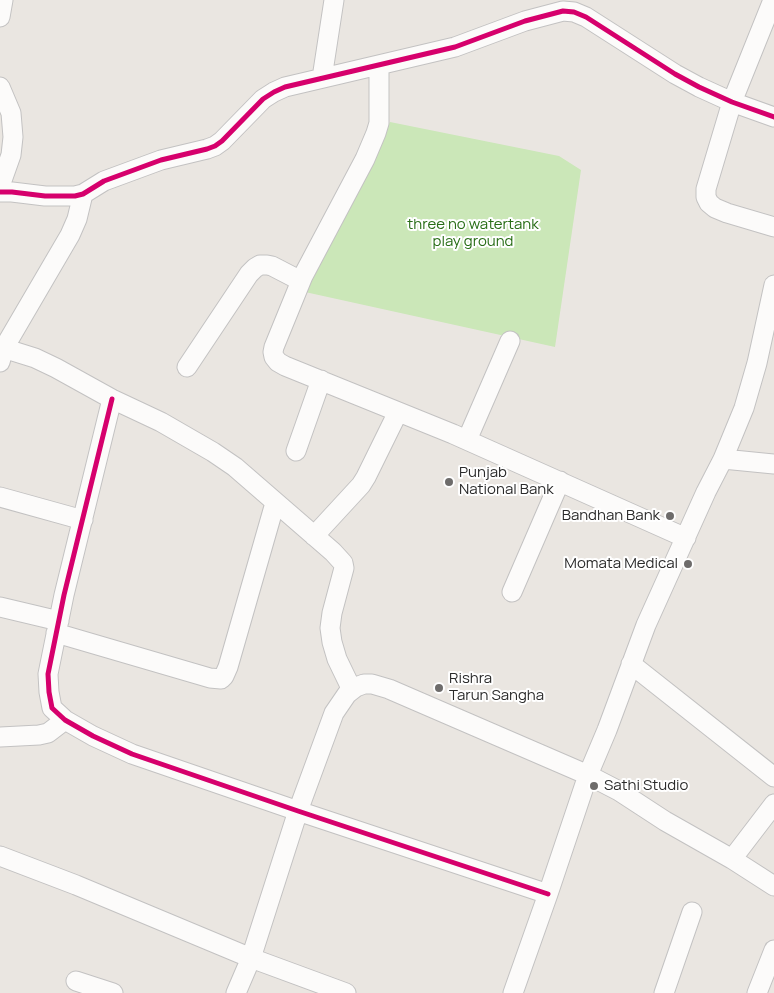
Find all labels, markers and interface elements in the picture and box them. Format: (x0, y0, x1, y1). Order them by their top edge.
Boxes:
park label: three no watertank play ground (407, 216, 539, 251)
place label: Punjab National Bank (459, 464, 554, 499)
marker: Punjab National Bank (443, 476, 455, 488)
place label: Bandhan Bank (562, 507, 660, 525)
marker: Bandhan Bank (664, 510, 676, 522)
place label: Momata Medical (564, 555, 678, 573)
marker: Momata Medical (682, 558, 694, 570)
place label: Rishra Tarun Sangha (449, 670, 544, 705)
marker: Rishra Tarun Sangha (433, 682, 445, 694)
place label: Sathi Studio (604, 777, 688, 795)
marker: Sathi Studio (588, 780, 600, 792)

